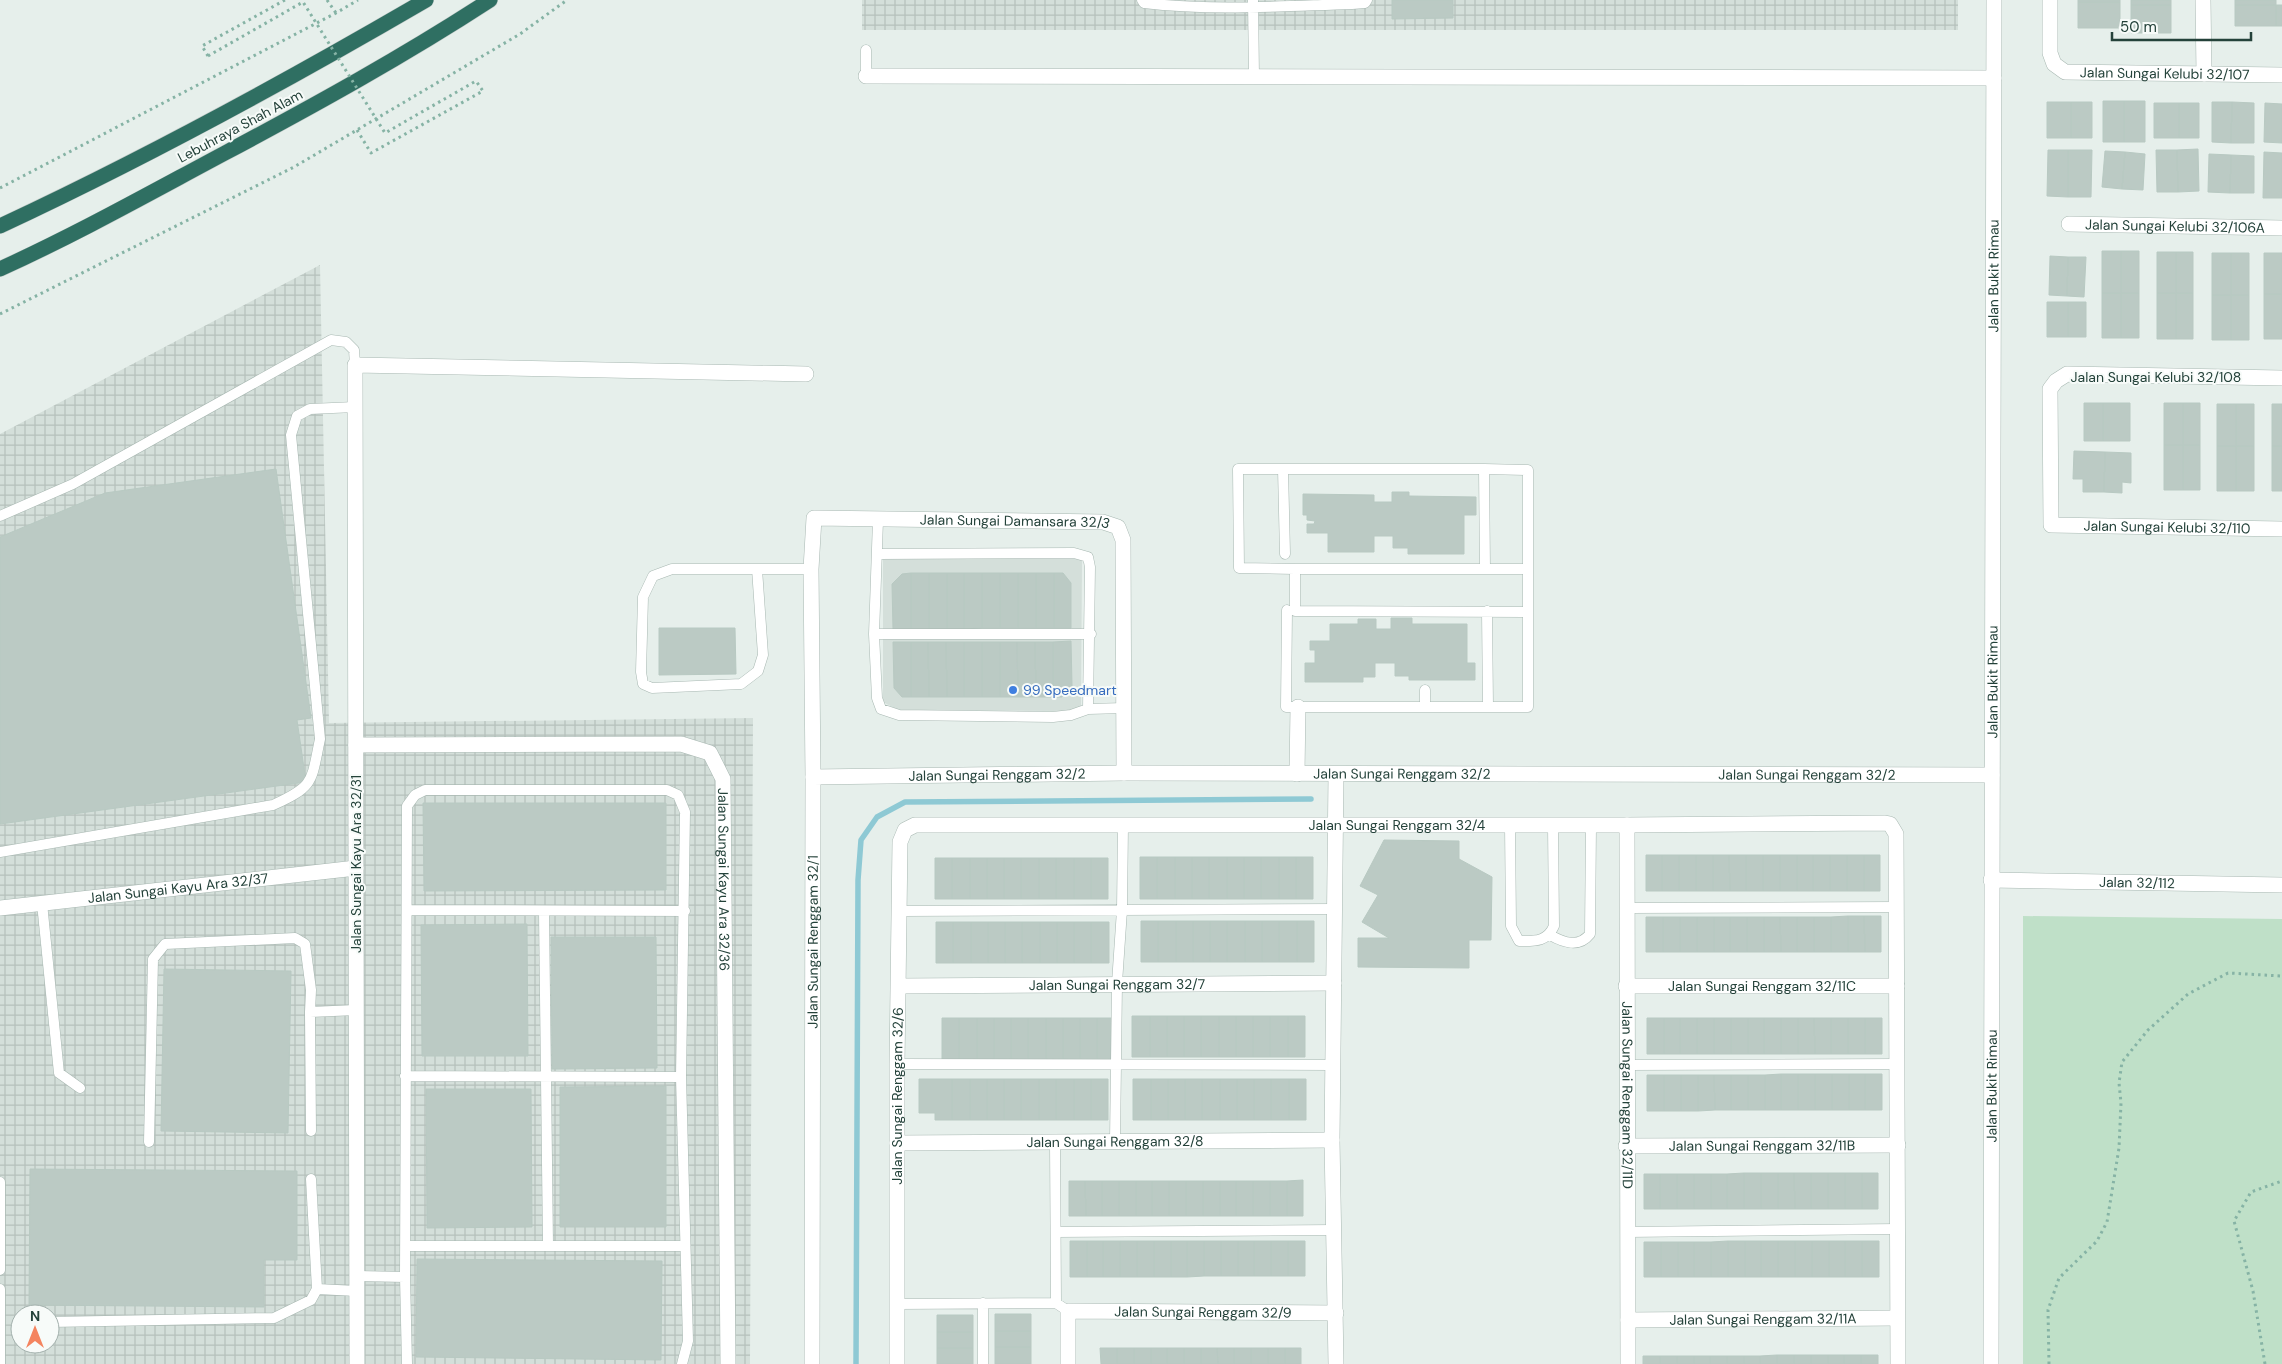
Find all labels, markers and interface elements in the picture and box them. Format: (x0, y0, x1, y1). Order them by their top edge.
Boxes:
scale bar (2112, 10, 2251, 42)
text: 50 m (2120, 17, 2157, 37)
street label: Jalan Sungai Kelubi 32/107 (2080, 63, 2250, 84)
street label: Lebuhraya Shah Alam (174, 85, 306, 167)
street label: Jalan Sungai Kelubi 32/106A (2085, 215, 2265, 237)
street label: Jalan Bukit Rimau (1984, 219, 2003, 333)
street label: Jalan Sungai Kelubi 32/108 (2071, 368, 2241, 386)
street label: Jalan Sungai Damansara 32/3 (920, 510, 1112, 533)
street label: Jalan Sungai Kelubi 32/110 (2083, 517, 2250, 537)
street label: Jalan Bukit Rimau (1983, 625, 2002, 739)
place label: 99 Speedmart (1023, 681, 1117, 699)
marker: 99 Speedmart (1007, 684, 1019, 696)
street label: Jalan Sungai Renggam 32/2 (908, 764, 1086, 785)
street label: Jalan Sungai Renggam 32/2 (1313, 764, 1491, 783)
street label: Jalan Sungai Renggam 32/2 (1718, 765, 1896, 784)
street label: Jalan Sungai Kayu Ara 32/31 (347, 775, 365, 953)
street label: Jalan Sungai Kayu Ara 32/36 (714, 788, 734, 971)
street label: Jalan Sungai Renggam 32/4 (1308, 816, 1486, 834)
street label: Jalan Sungai Renggam 32/1 (804, 855, 822, 1029)
street label: Jalan Sungai Kayu Ara 32/37 (87, 869, 269, 907)
street label: Jalan 32/112 (2099, 873, 2175, 892)
street label: Jalan Sungai Renggam 32/7 (1029, 975, 1205, 994)
street label: Jalan Sungai Renggam 32/11C (1668, 977, 1856, 995)
street label: Jalan Sungai Renggam 32/11D (1618, 1001, 1637, 1189)
street label: Jalan Sungai Renggam 32/6 (888, 1007, 907, 1185)
street label: Jalan Bukit Rimau (1982, 1029, 2001, 1143)
street label: Jalan Sungai Renggam 32/8 (1026, 1132, 1204, 1151)
street label: Jalan Sungai Renggam 32/11B (1669, 1136, 1855, 1155)
street label: Jalan Sungai Renggam 32/9 (1114, 1302, 1292, 1322)
north arrow (10, 1304, 60, 1354)
text: N (30, 1307, 40, 1325)
street label: Jalan Sungai Renggam 32/11A (1669, 1309, 1857, 1329)

